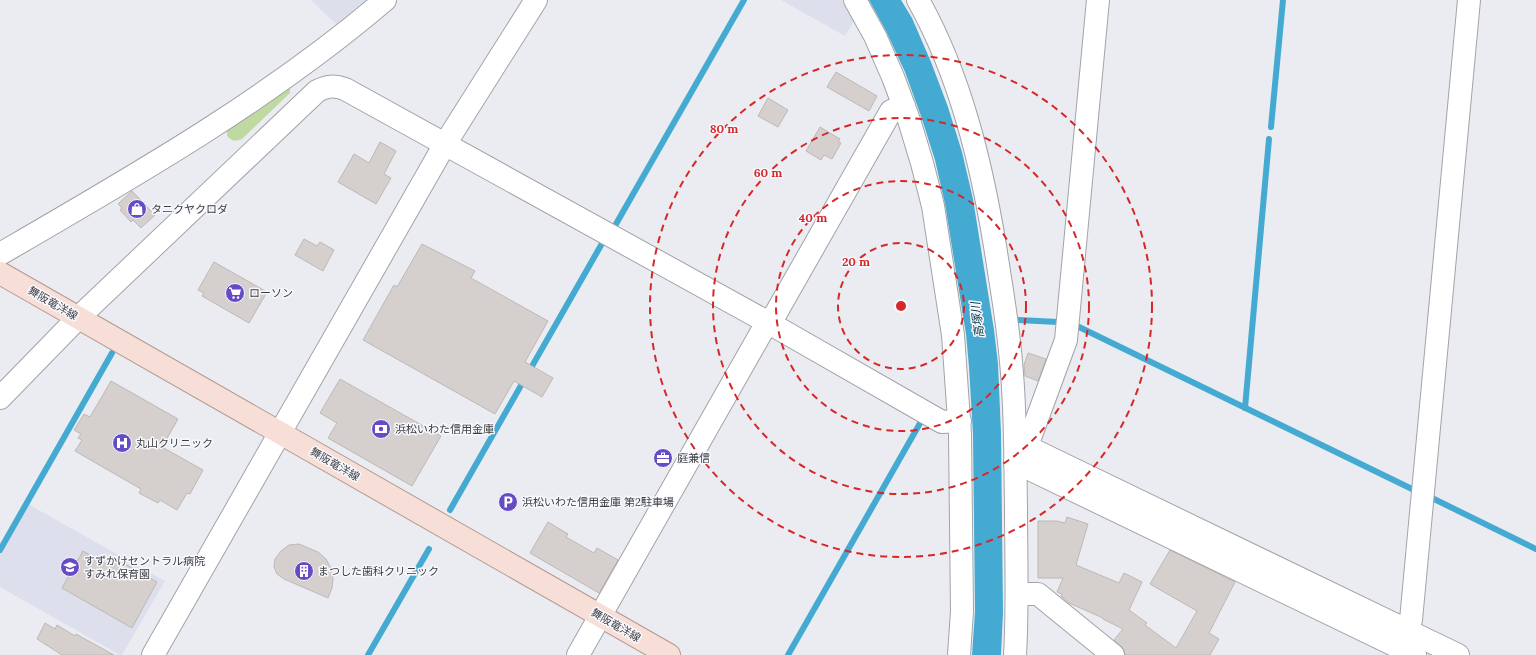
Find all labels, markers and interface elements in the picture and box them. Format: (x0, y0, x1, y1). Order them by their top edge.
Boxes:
text: 80 m (710, 121, 738, 136)
text: 60 m (754, 165, 782, 180)
shop icon: タニクヤクロダ (126, 198, 148, 220)
place label: タニクヤクロダ (151, 202, 228, 216)
text: 40 m (799, 210, 827, 225)
text: 20 m (842, 254, 870, 269)
supermarket icon: ローソン (224, 282, 246, 304)
street label: 舞阪竜洋線 (26, 283, 80, 323)
place label: ローソン (249, 286, 293, 300)
centre of rings (894, 299, 908, 313)
water label: 高塚川 (967, 299, 987, 339)
bank icon: 浜松いわた信用金庫 (370, 418, 392, 440)
place label: 浜松いわた信用金庫 (395, 422, 494, 436)
hospital icon: 丸山クリニック (111, 432, 133, 454)
place label: 丸山クリニック (136, 436, 213, 450)
street label: 舞阪竜洋線 (308, 444, 362, 484)
office icon: 庭兼信 (652, 447, 674, 469)
place label: 庭兼信 (677, 451, 710, 465)
parking icon: 浜松いわた信用金庫 第2駐車場 (497, 491, 519, 513)
place label: 浜松いわた信用金庫 第2駐車場 (522, 495, 674, 509)
place label: すずかけセントラル病院 すみれ保育園 (84, 554, 205, 581)
school or university icon: すずかけセントラル病院 すみれ保育園 (59, 556, 81, 578)
building icon: まつした歯科クリニック (293, 560, 315, 582)
place label: まつした歯科クリニック (318, 564, 439, 578)
street label: 舞阪竜洋線 (589, 605, 643, 645)

